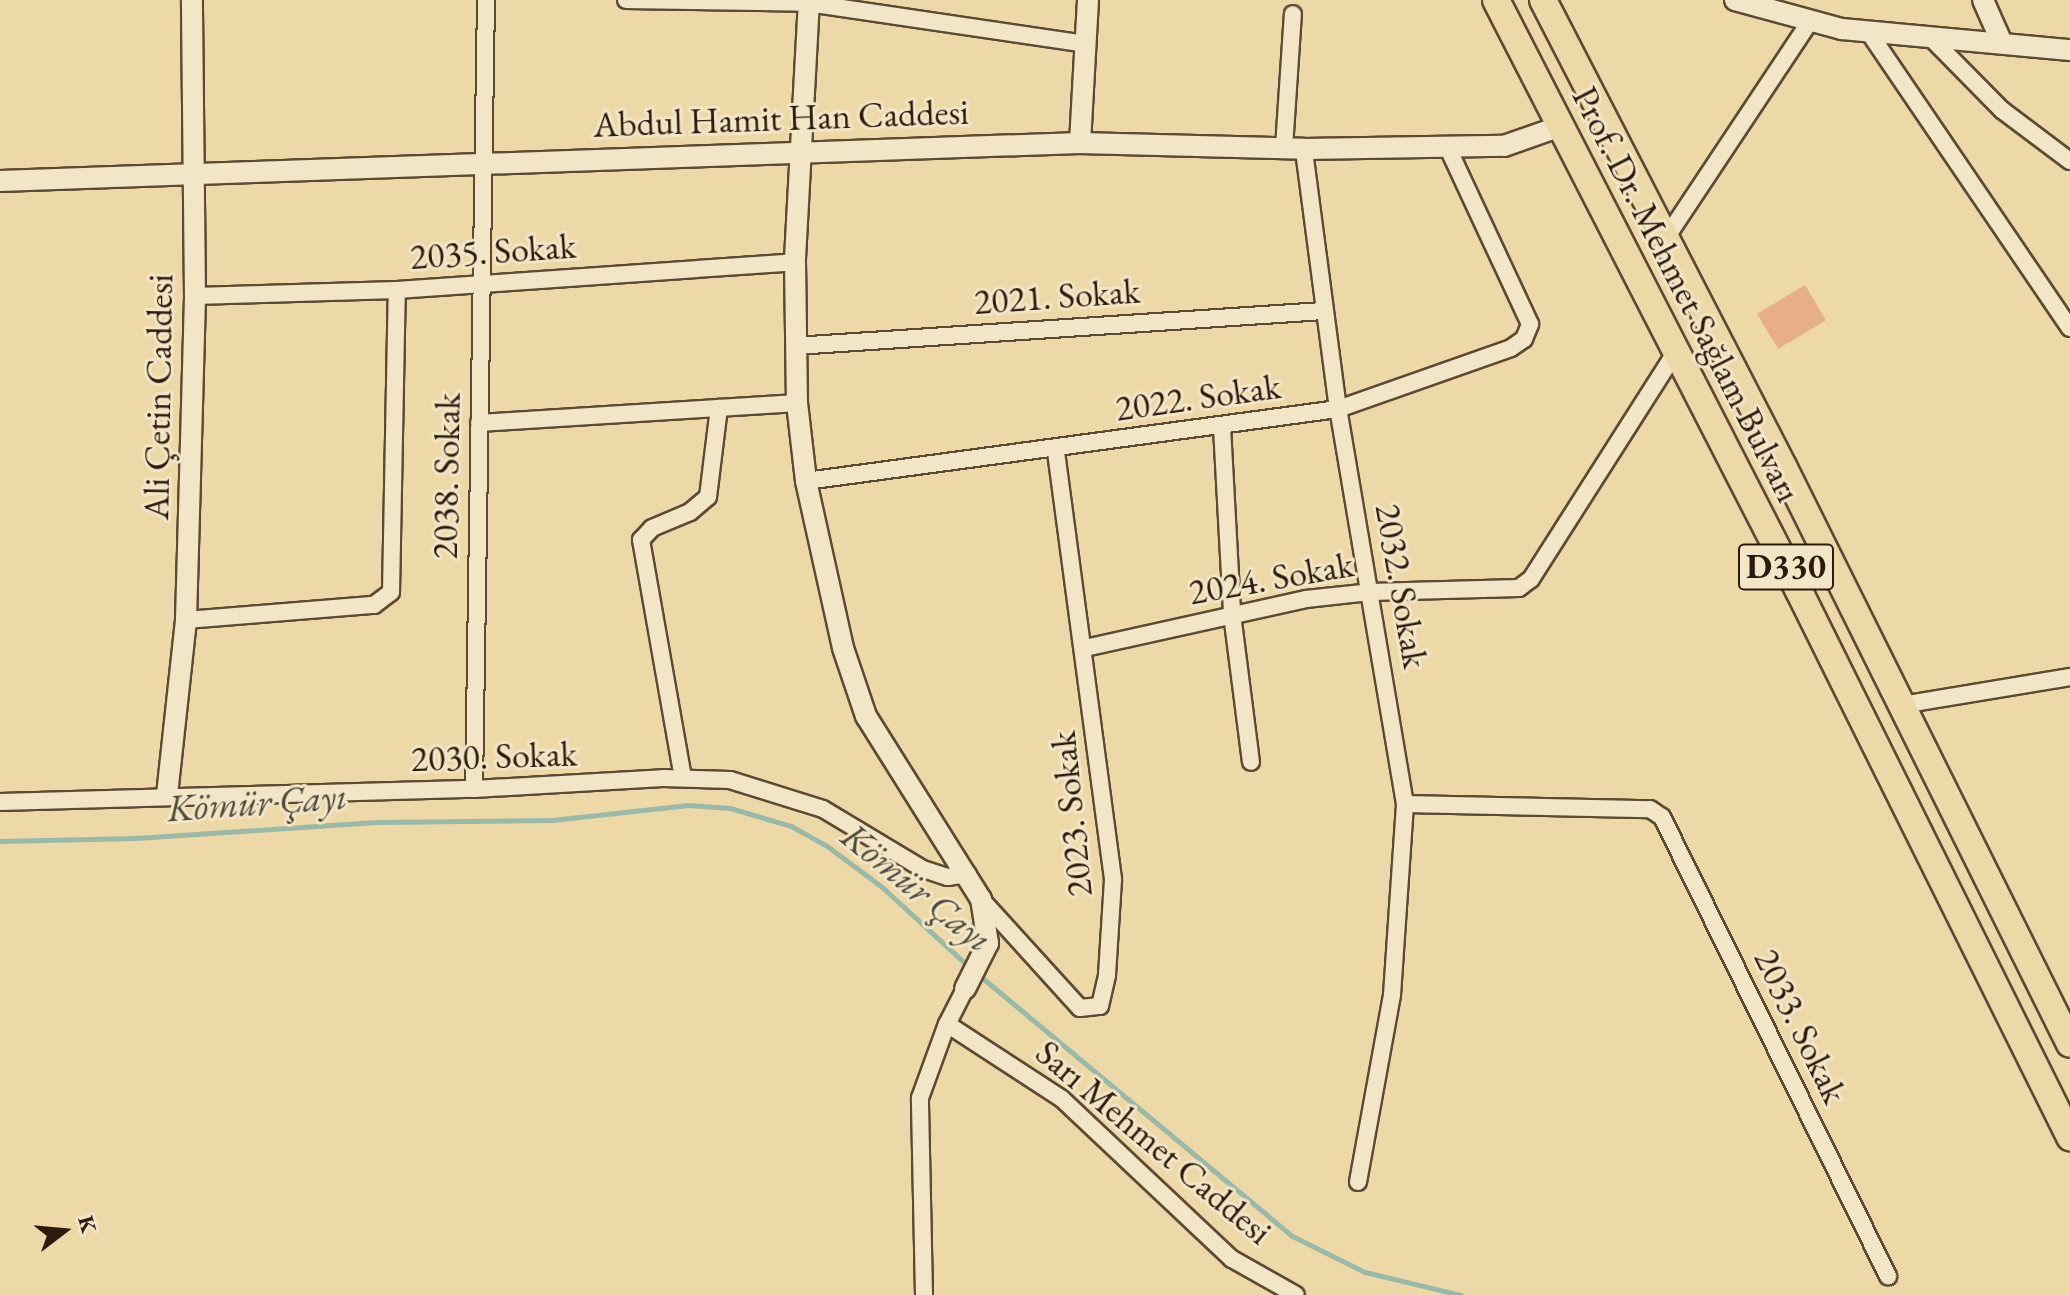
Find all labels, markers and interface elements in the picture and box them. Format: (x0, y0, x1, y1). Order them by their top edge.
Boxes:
street label: Prof. Dr. Mehmet Sağlam Bulvarı (1563, 79, 1811, 509)
street label: Abdul Hamit Han Caddesi (592, 90, 970, 146)
street label: 2035. Sokak (408, 224, 578, 278)
street label: 2021. Sokak (972, 269, 1142, 323)
street label: Ali Çetin Caddesi (134, 273, 182, 521)
street label: 2022. Sokak (1112, 364, 1284, 430)
street label: 2038. Sokak (423, 392, 469, 560)
street label: 2032. Sokak (1366, 500, 1438, 672)
road number: D330 (1736, 537, 1836, 597)
street label: 2024. Sokak (1185, 542, 1357, 614)
street label: 2023. Sokak (1041, 729, 1101, 899)
street label: 2030. Sokak (410, 732, 578, 780)
water label: Kömür Çayı (166, 773, 348, 831)
water label: Kömür Çayı (833, 813, 1001, 961)
street label: 2033. Sokak (1745, 942, 1857, 1110)
street label: Sarı Mehmet Caddesi (1027, 1031, 1281, 1253)
north arrow (24, 1191, 104, 1271)
text: K (71, 1212, 104, 1236)

